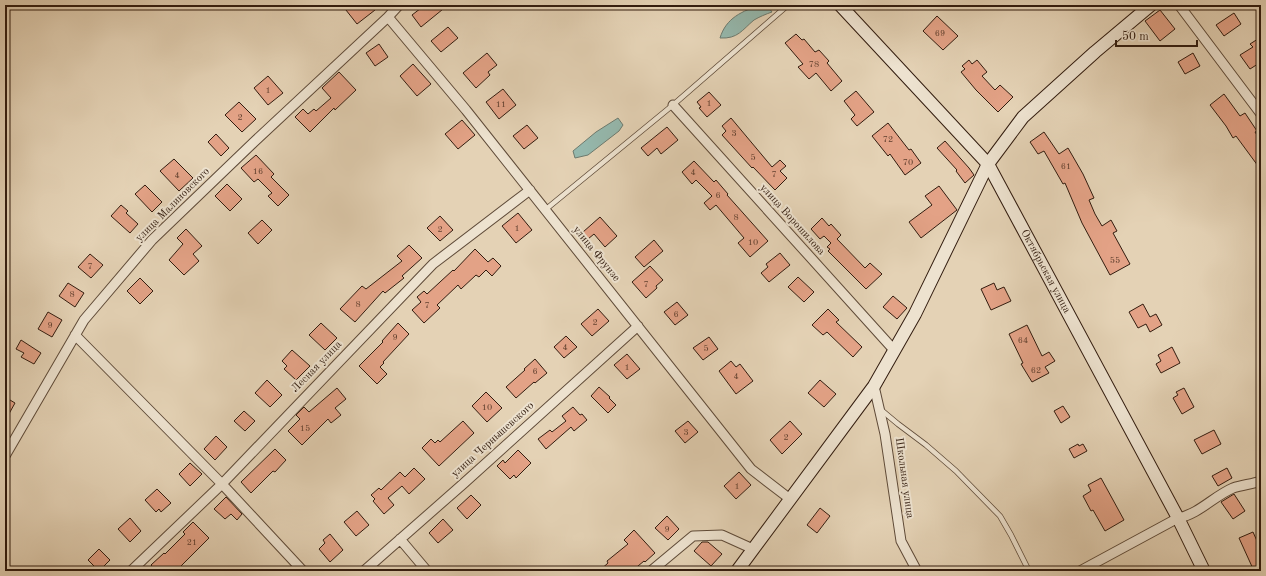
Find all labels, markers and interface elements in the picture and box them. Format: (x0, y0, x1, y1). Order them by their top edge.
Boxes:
scale bar (1116, 22, 1197, 48)
house number: 69 (935, 29, 945, 38)
text: 50 m (1122, 30, 1149, 43)
house number: 78 (809, 60, 819, 69)
house number: 1 (265, 86, 271, 95)
house number: 1 (706, 99, 712, 108)
house number: 11 (496, 100, 506, 109)
house number: 2 (237, 113, 243, 122)
house number: 3 (731, 129, 737, 138)
house number: 72 (883, 135, 893, 144)
house number: 5 (750, 153, 756, 162)
house number: 70 (903, 158, 913, 167)
house number: 61 (1061, 162, 1071, 171)
street label: улица Малиновского (134, 166, 212, 244)
house number: 16 (253, 167, 263, 176)
house number: 4 (690, 168, 696, 177)
house number: 7 (771, 170, 777, 179)
house number: 4 (174, 171, 180, 180)
street label: улица Ворошилова (757, 182, 827, 258)
house number: 6 (715, 191, 721, 200)
house number: 8 (733, 213, 739, 222)
house number: 1 (514, 224, 520, 233)
street label: улица Фрунзе (570, 224, 622, 284)
house number: 2 (437, 225, 443, 234)
street label: Октябрьская улица (1019, 228, 1073, 315)
house number: 10 (748, 238, 758, 247)
house number: 55 (1110, 256, 1120, 265)
house number: 7 (87, 262, 93, 271)
house number: 7 (643, 280, 649, 289)
house number: 8 (69, 290, 75, 299)
house number: 8 (355, 300, 361, 309)
house number: 7 (424, 301, 430, 310)
house number: 6 (673, 310, 679, 319)
house number: 2 (592, 318, 598, 327)
house number: 9 (47, 321, 53, 330)
house number: 9 (392, 333, 398, 342)
house number: 64 (1018, 336, 1028, 345)
street label: Лесная улица (290, 339, 345, 395)
house number: 4 (562, 343, 568, 352)
house number: 5 (703, 344, 709, 353)
house number: 1 (624, 363, 630, 372)
house number: 62 (1031, 366, 1041, 375)
house number: 6 (532, 367, 538, 376)
house number: 4 (733, 372, 739, 381)
street label: улица Чернышевского (450, 400, 536, 480)
house number: 10 (482, 403, 492, 412)
house number: 15 (300, 424, 310, 433)
house number: 3 (683, 428, 689, 437)
house number: 2 (783, 433, 789, 442)
street label: Школьная улица (893, 437, 915, 520)
house number: 1 (734, 482, 740, 491)
house number: 9 (664, 525, 670, 534)
house number: 21 (187, 538, 197, 547)

